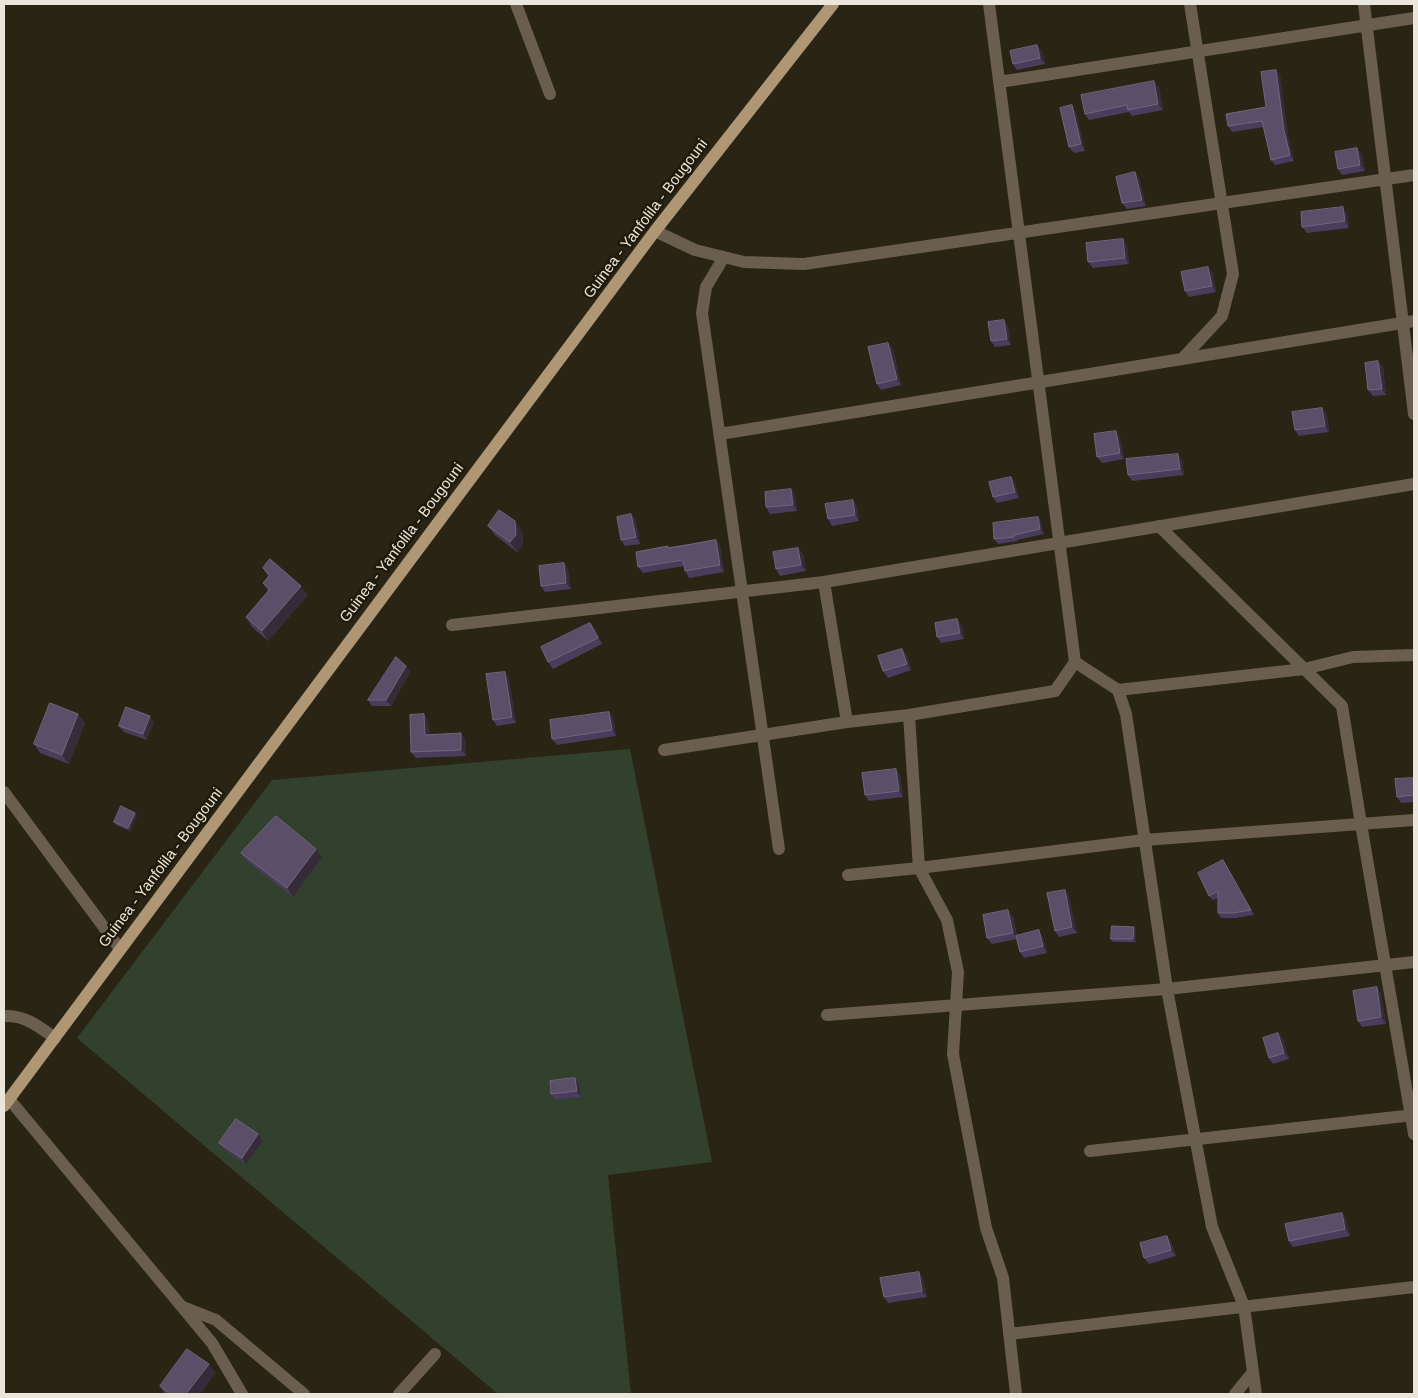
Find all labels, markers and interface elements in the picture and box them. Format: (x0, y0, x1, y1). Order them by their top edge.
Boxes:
street label: Guinea - Yanfolila - Bougouni (580, 136, 712, 302)
street label: Guinea - Yanfolila - Bougouni (336, 460, 468, 626)
street label: Guinea - Yanfolila - Bougouni (95, 785, 227, 951)

